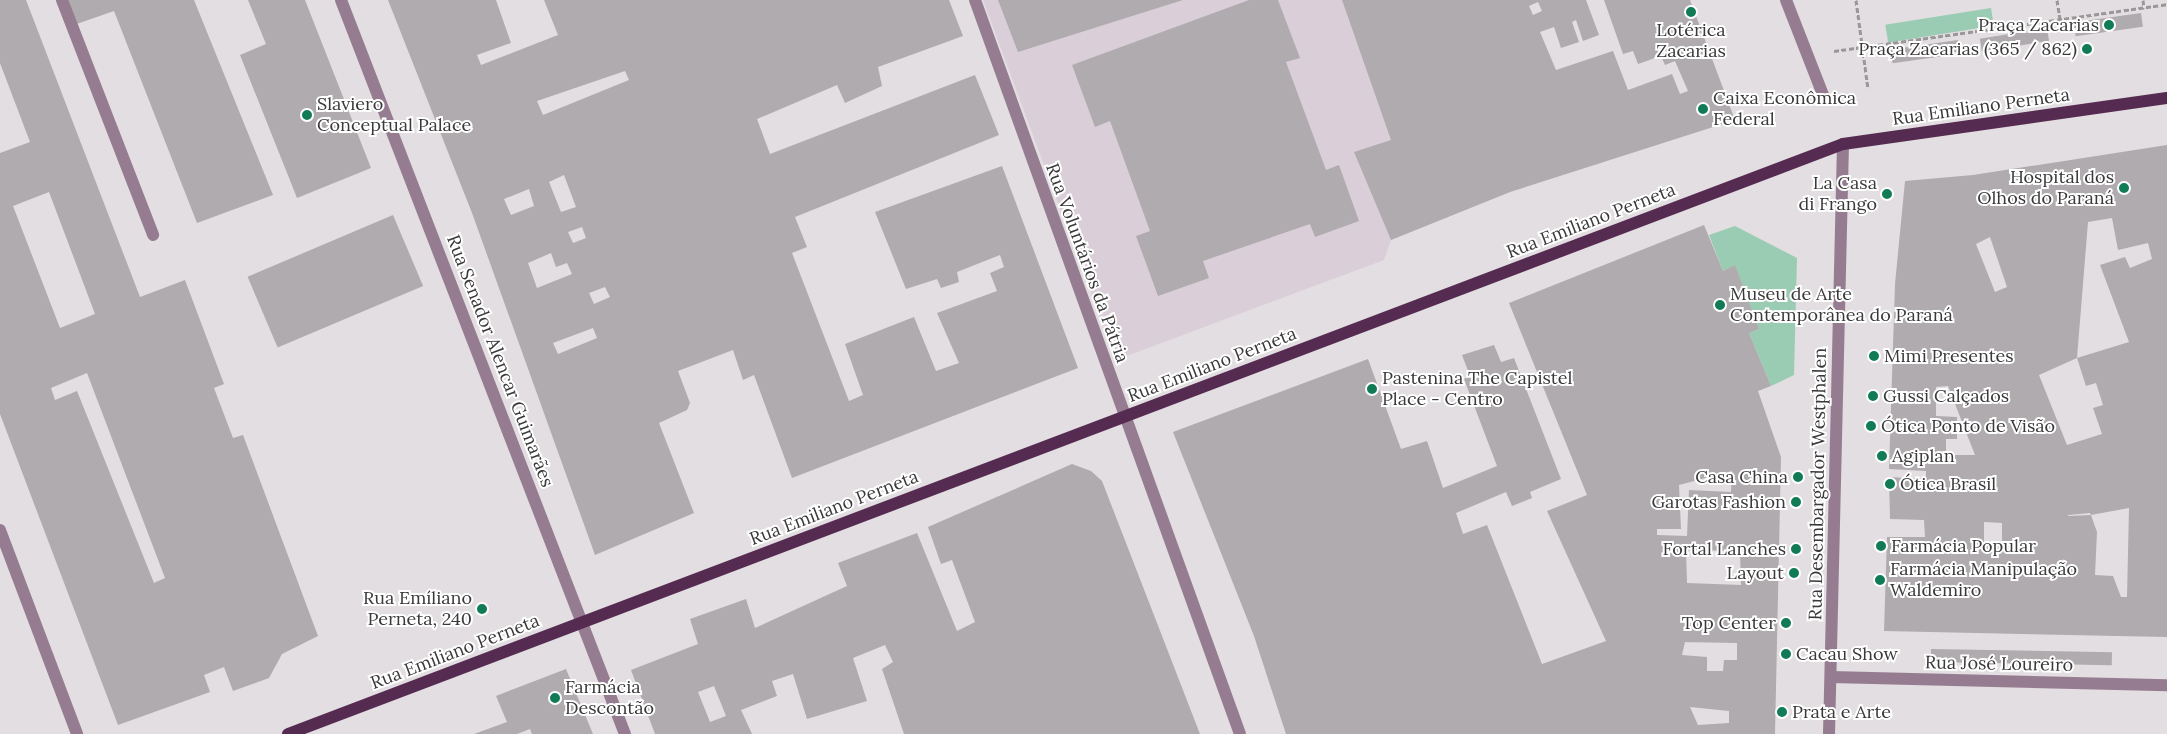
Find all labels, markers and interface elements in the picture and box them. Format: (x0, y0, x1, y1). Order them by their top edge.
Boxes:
marker: Lotérica Zacarias (1685, 6, 1697, 18)
place label: Praça Zacarias (1978, 14, 2099, 36)
marker: Praça Zacarias (2103, 19, 2115, 31)
place label: Lotérica Zacarias (1656, 20, 1726, 62)
place label: Praça Zacarias (365 / 862) (1858, 38, 2077, 60)
marker: Praça Zacarias (365 / 862) (2081, 43, 2093, 55)
street label: Rua Emiliano Perneta (1891, 84, 2071, 130)
place label: Caixa Econômica Federal (1713, 88, 1856, 130)
place label: Slaviero Conceptual Palace (317, 94, 471, 136)
marker: Caixa Econômica Federal (1697, 103, 1709, 115)
marker: Slaviero Conceptual Palace (301, 109, 313, 121)
street label: Rua Voluntários da Pátria (1041, 160, 1133, 366)
place label: Hospital dos Olhos do Paraná (1977, 167, 2114, 210)
place label: La Casa di Frango (1798, 173, 1877, 215)
street label: Rua Emiliano Perneta (1504, 179, 1678, 263)
marker: Hospital dos Olhos do Paraná (2118, 182, 2130, 194)
marker: La Casa di Frango (1881, 188, 1893, 200)
street label: Rua Senador Alencar Guimarães (442, 232, 558, 490)
place label: Museu de Arte Contemporânea do Paraná (1730, 284, 1953, 326)
marker: Museu de Arte Contemporânea do Paraná (1714, 299, 1726, 311)
street label: Rua Emiliano Perneta (1125, 323, 1299, 407)
place label: Mimi Presentes (1884, 345, 2014, 367)
street label: Rua Desembargador Westphalen (1805, 348, 1831, 620)
marker: Mimi Presentes (1868, 350, 1880, 362)
place label: Pastenina The Capistel Place - Centro (1382, 368, 1572, 410)
marker: Pastenina The Capistel Place - Centro (1366, 383, 1378, 395)
place label: Gussi Calçados (1883, 385, 2009, 407)
marker: Gussi Calçados (1867, 390, 1879, 402)
place label: Ótica Ponto de Visão (1881, 415, 2055, 437)
marker: Ótica Ponto de Visão (1865, 420, 1877, 432)
place label: Agiplan (1892, 445, 1955, 467)
marker: Agiplan (1876, 450, 1888, 462)
street label: Rua Emiliano Perneta (747, 466, 921, 550)
place label: Casa China (1695, 466, 1788, 488)
marker: Casa China (1792, 471, 1804, 483)
place label: Ótica Brasil (1900, 473, 1996, 495)
marker: Ótica Brasil (1884, 478, 1896, 490)
place label: Garotas Fashion (1651, 491, 1786, 513)
marker: Garotas Fashion (1790, 496, 1802, 508)
place label: Farmácia Popular (1891, 535, 2036, 557)
place label: Fortal Lanches (1663, 538, 1786, 560)
marker: Farmácia Popular (1875, 540, 1887, 552)
marker: Fortal Lanches (1790, 543, 1802, 555)
place label: Farmácia Manipulação Waldemiro (1890, 559, 2077, 602)
place label: Layout (1727, 562, 1784, 584)
marker: Layout (1788, 567, 1800, 579)
marker: Farmácia Manipulação Waldemiro (1874, 574, 1886, 586)
place label: Rua Emíliano Perneta, 240 (363, 588, 472, 630)
marker: Rua Emíliano Perneta, 240 (476, 603, 488, 615)
street label: Rua Emiliano Perneta (368, 610, 542, 694)
place label: Top Center (1682, 612, 1776, 634)
marker: Top Center (1780, 617, 1792, 629)
place label: Cacau Show (1796, 643, 1898, 665)
marker: Cacau Show (1780, 648, 1792, 660)
street label: Rua José Loureiro (1925, 652, 2073, 676)
place label: Farmácia Descontão (565, 677, 654, 720)
marker: Farmácia Descontão (549, 692, 561, 704)
place label: Prata e Arte (1792, 701, 1891, 723)
marker: Prata e Arte (1776, 706, 1788, 718)

